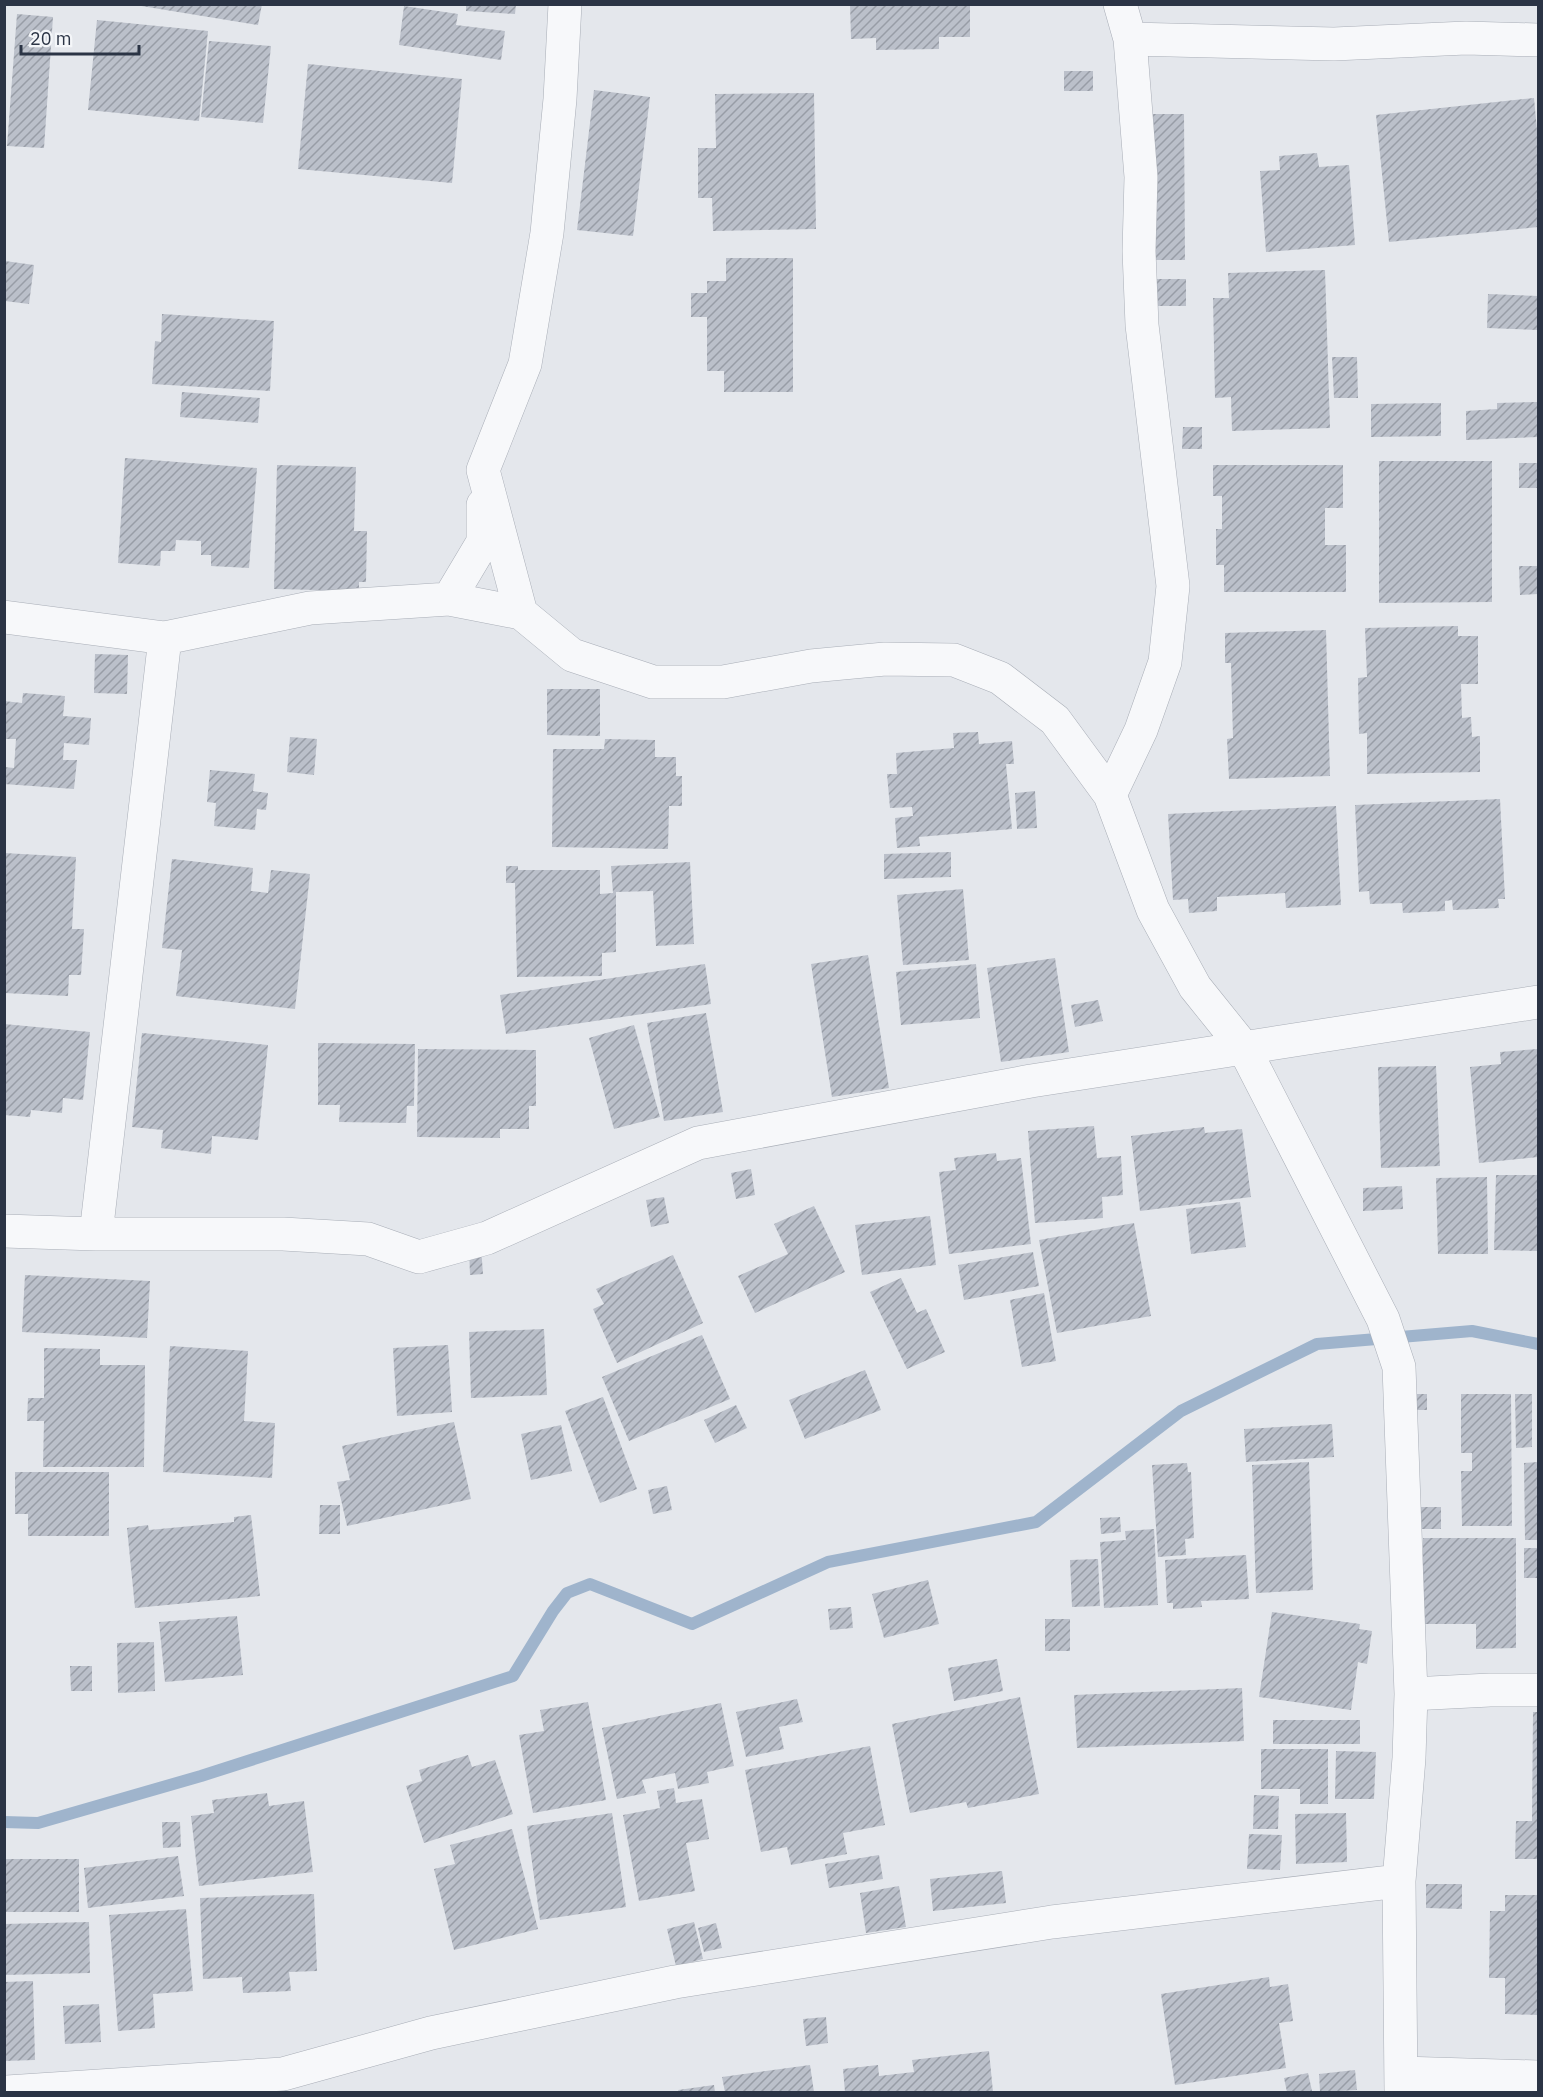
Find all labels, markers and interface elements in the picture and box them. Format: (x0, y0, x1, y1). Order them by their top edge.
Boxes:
scale bar (21, 18, 140, 56)
text: 20 m (30, 27, 72, 50)

